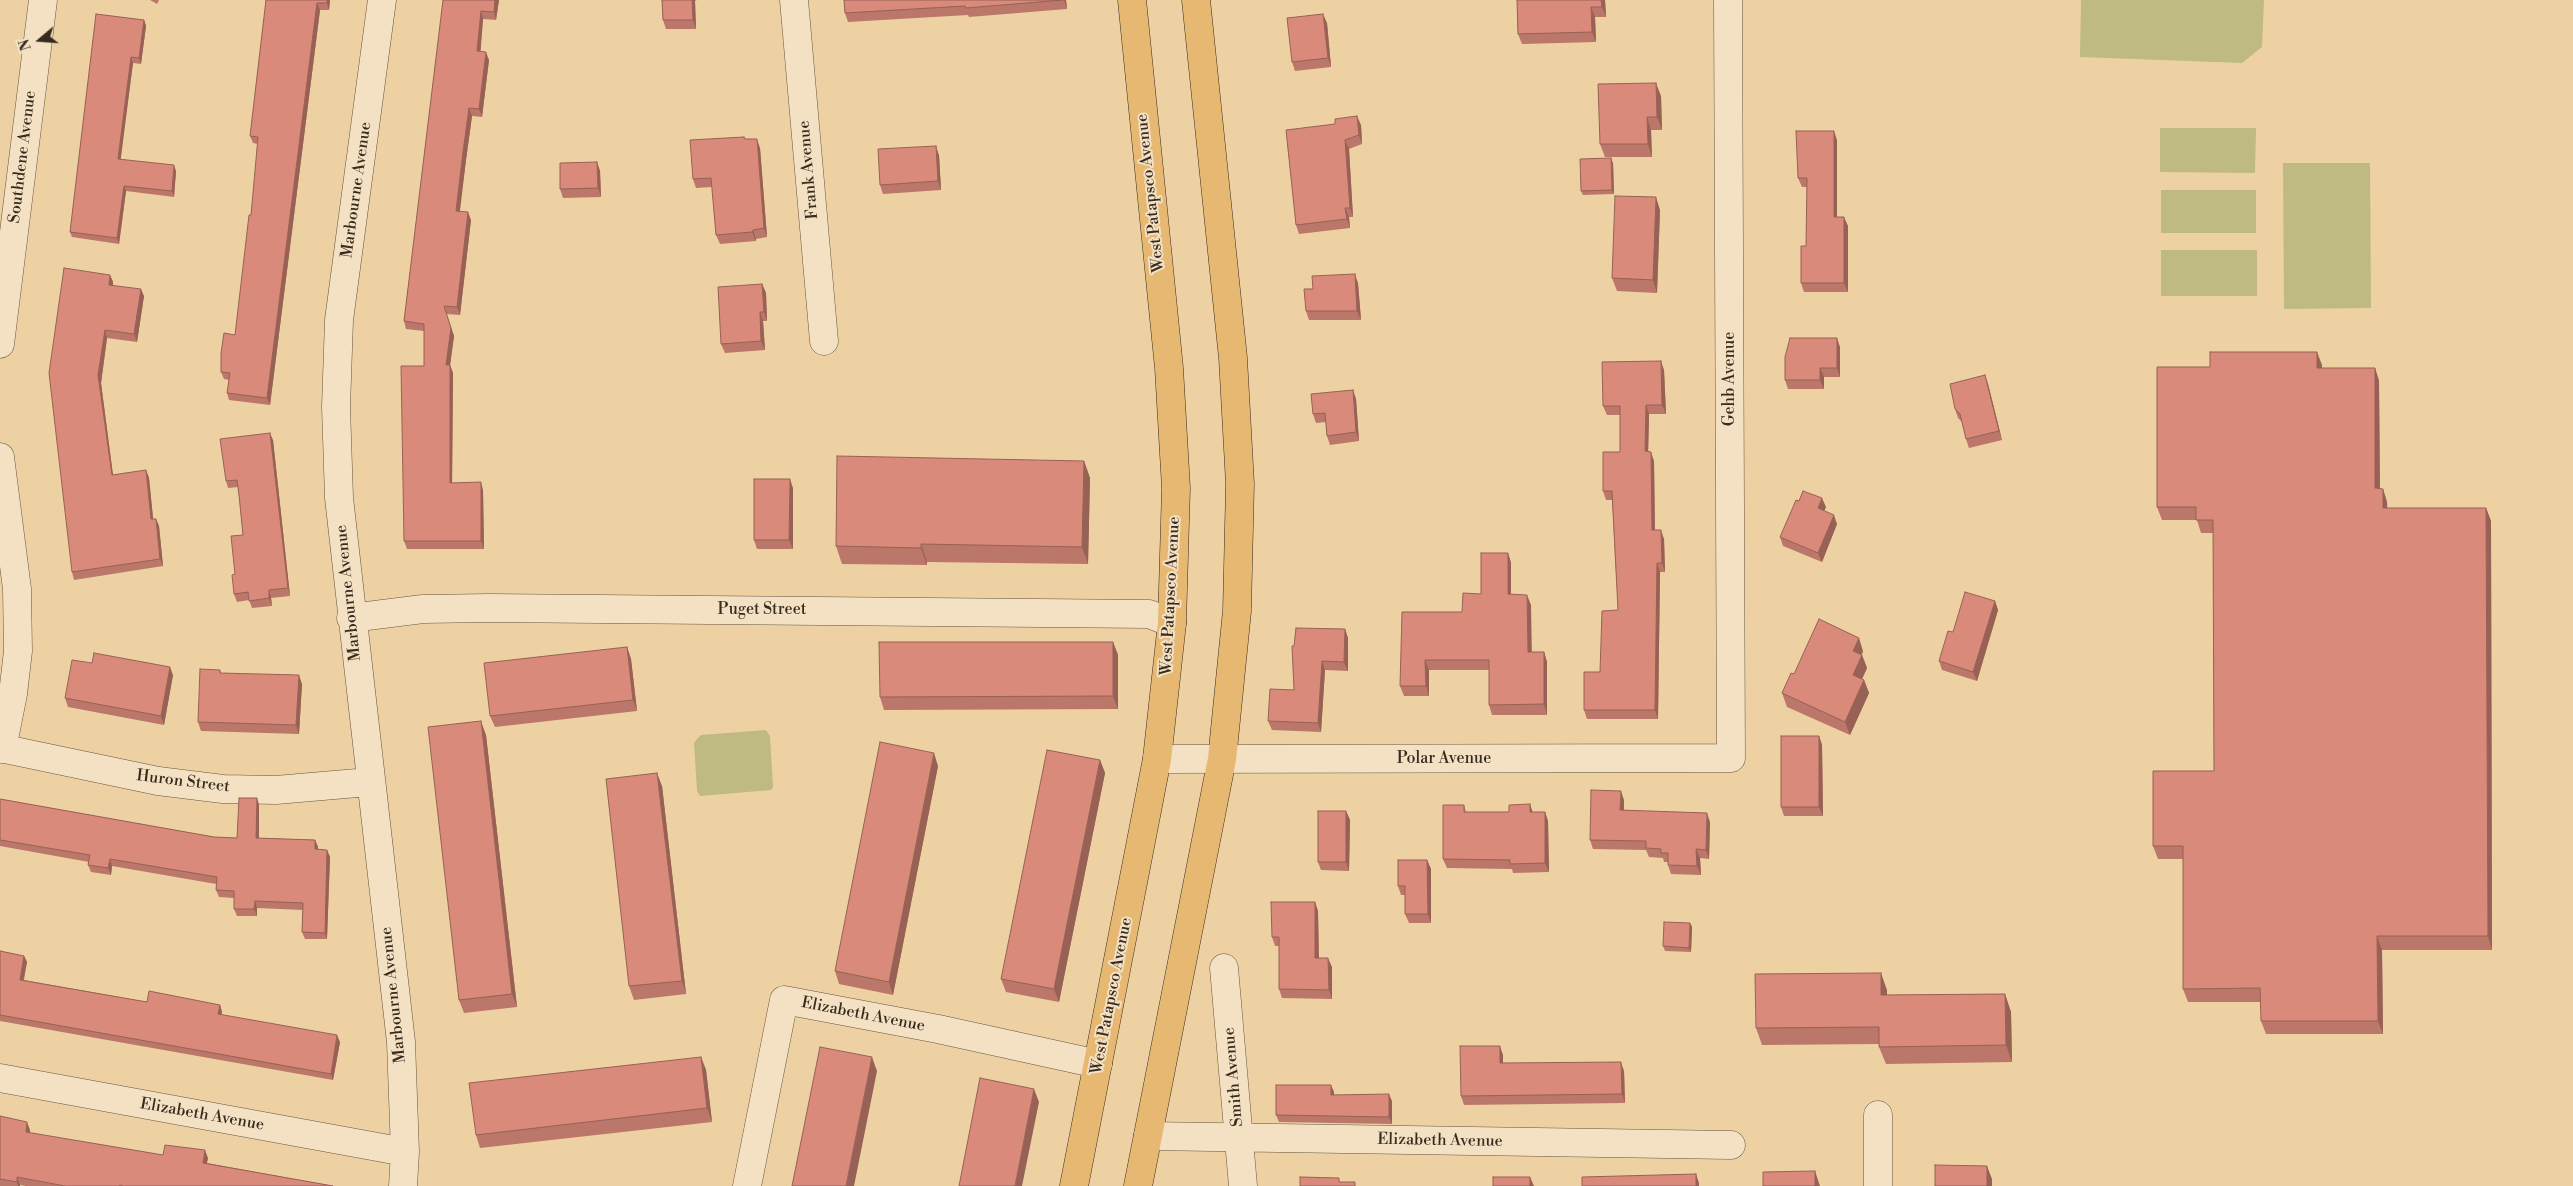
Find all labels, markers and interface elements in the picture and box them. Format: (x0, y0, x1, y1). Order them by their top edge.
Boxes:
north arrow (15, 15, 65, 65)
text: N (15, 37, 36, 53)
street label: Southdene Avenue (5, 90, 41, 224)
street label: West Patapsco Avenue (1133, 113, 1169, 273)
street label: Frank Avenue (795, 120, 823, 220)
street label: Marbourne Avenue (338, 121, 376, 259)
street label: Gehb Avenue (1720, 332, 1740, 426)
street label: West Patapsco Avenue (1157, 516, 1185, 676)
street label: Marbourne Avenue (332, 524, 366, 662)
street label: Puget Street (718, 600, 806, 620)
street label: Polar Avenue (1397, 749, 1491, 769)
street label: Huron Street (135, 767, 231, 797)
street label: West Patapsco Avenue (1087, 916, 1137, 1076)
street label: Marbourne Avenue (377, 926, 411, 1064)
street label: Elizabeth Avenue (800, 994, 926, 1036)
street label: Smith Avenue (1220, 1026, 1248, 1128)
street label: Elizabeth Avenue (139, 1095, 265, 1135)
street label: Elizabeth Avenue (1377, 1130, 1503, 1152)

